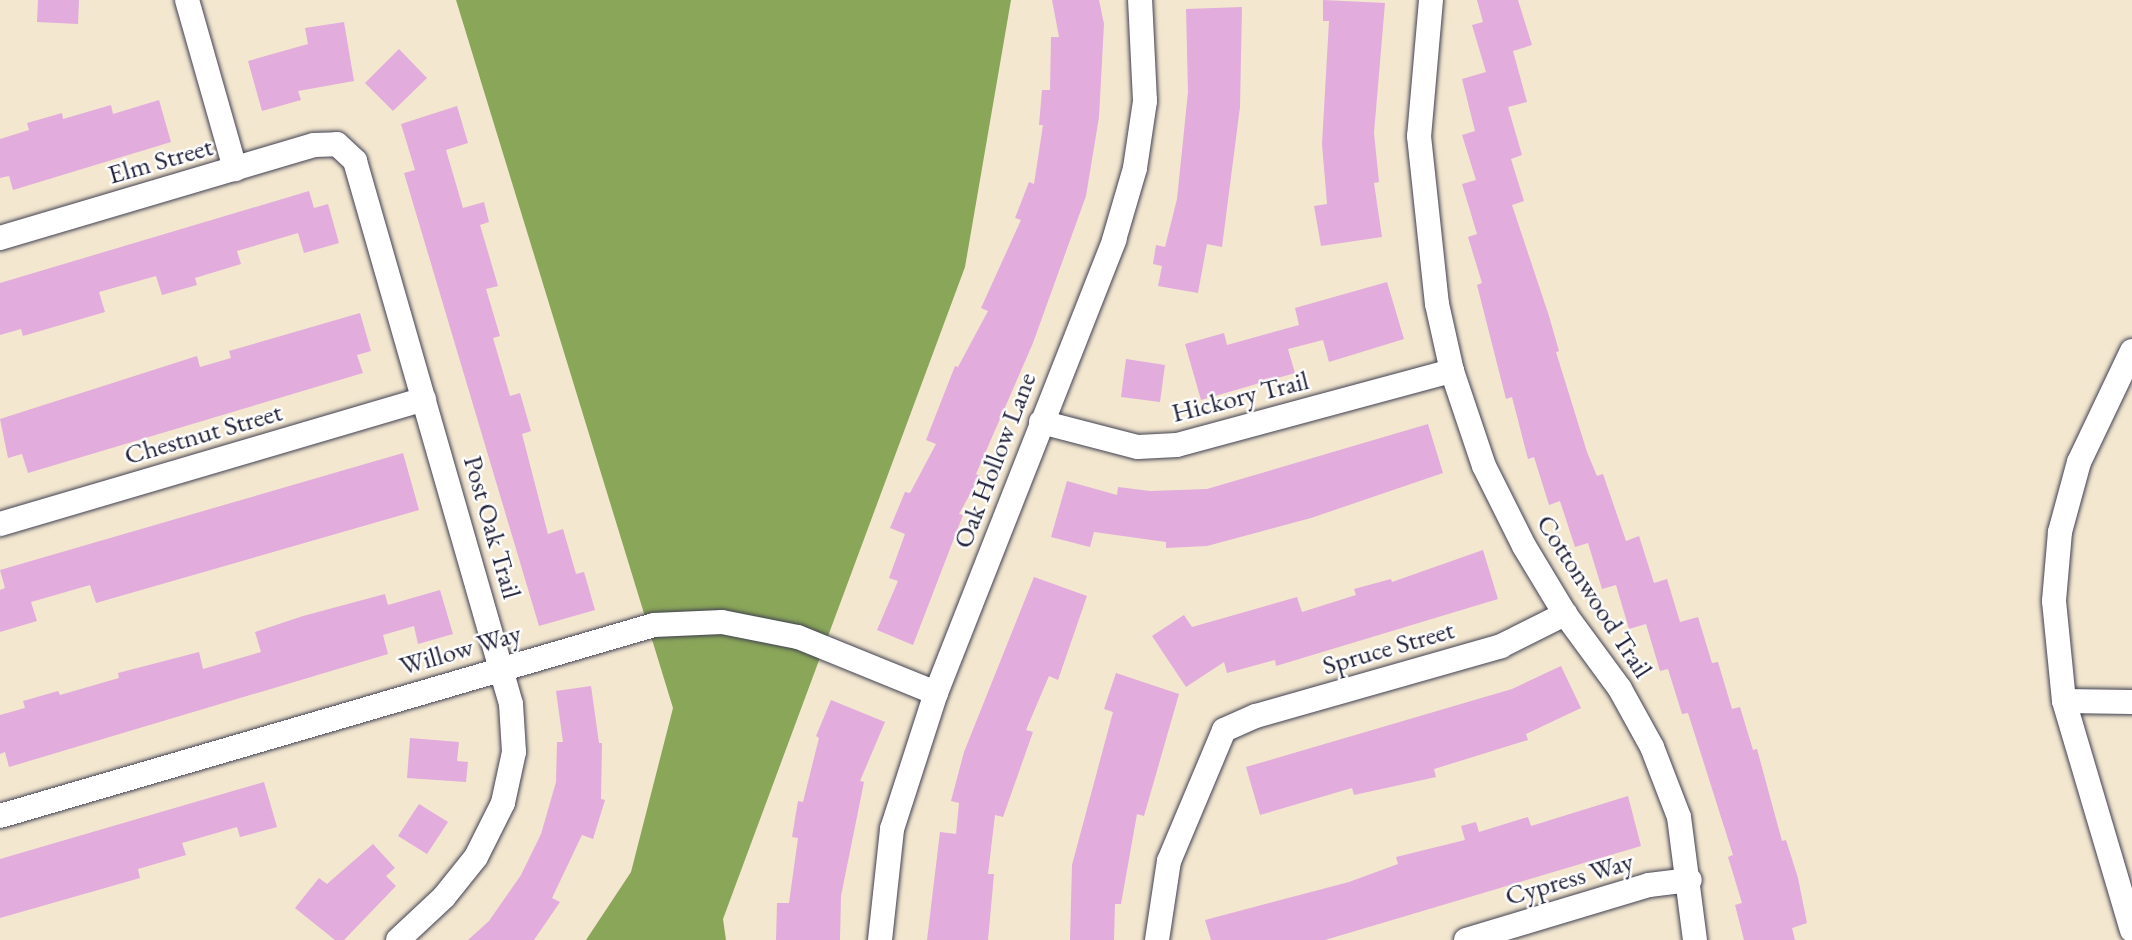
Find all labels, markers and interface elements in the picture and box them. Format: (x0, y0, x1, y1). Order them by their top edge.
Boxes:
street label: Elm Street (104, 130, 216, 190)
street label: Hickory Trail (1168, 363, 1312, 429)
street label: Oak Hollow Lane (946, 368, 1042, 552)
street label: Chestnut Street (120, 395, 286, 471)
street label: Post Oak Trail (457, 452, 529, 602)
street label: Cottonwood Trail (1530, 508, 1660, 684)
street label: Spruce Street (1318, 613, 1458, 681)
street label: Willow Way (395, 616, 525, 682)
street label: Cypress Way (1501, 844, 1637, 912)

